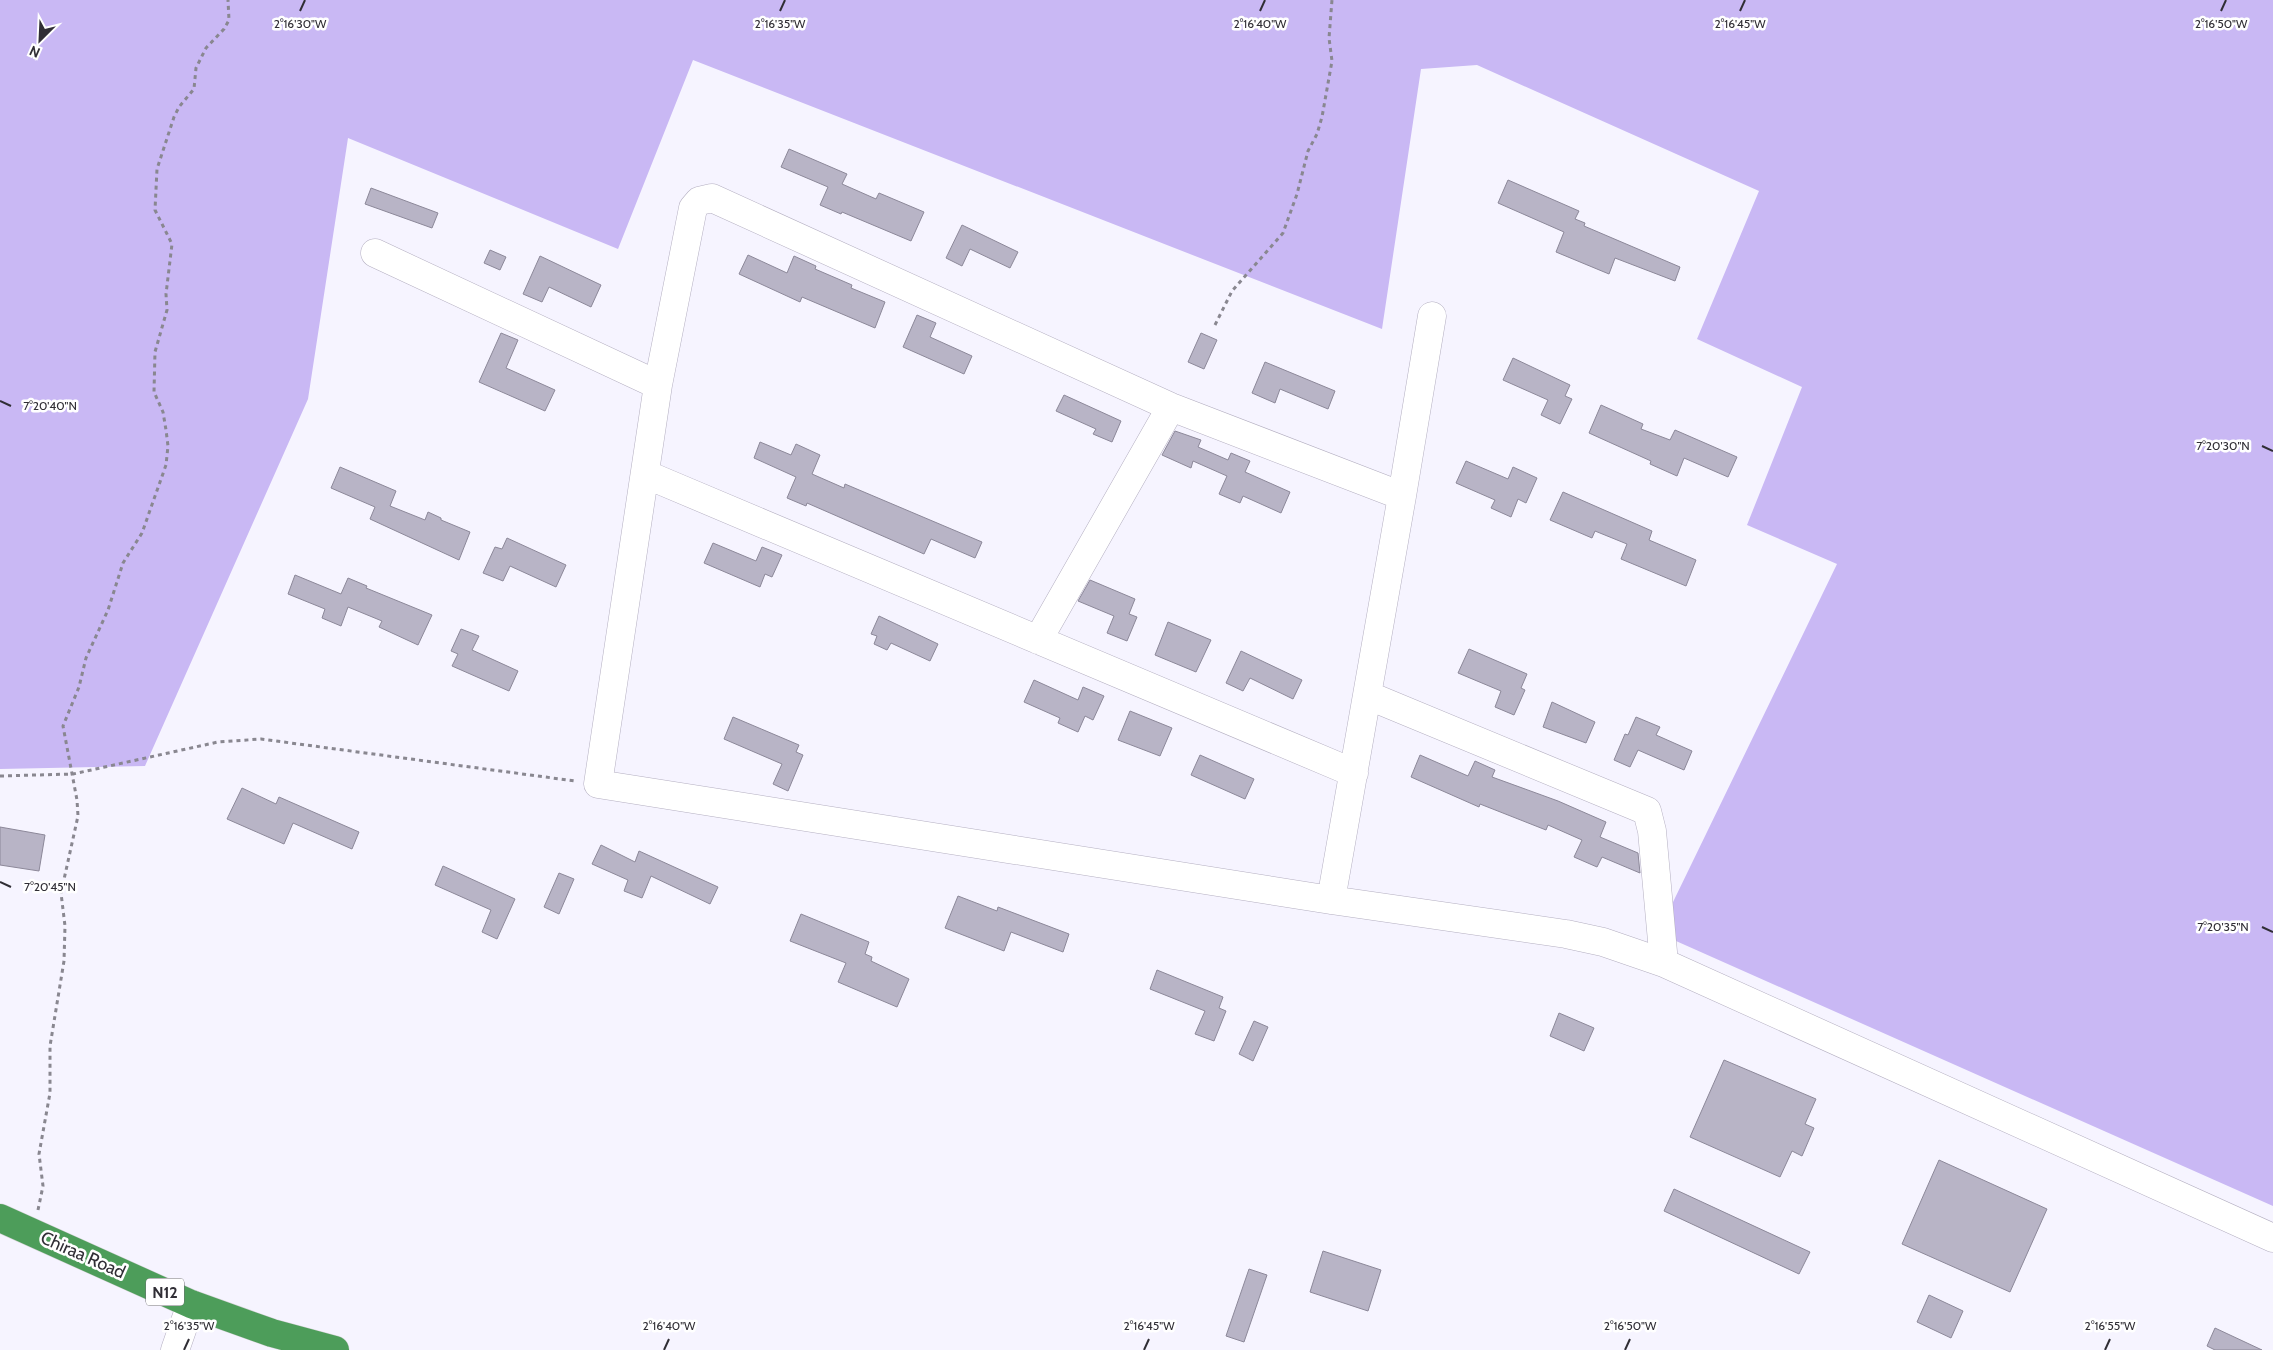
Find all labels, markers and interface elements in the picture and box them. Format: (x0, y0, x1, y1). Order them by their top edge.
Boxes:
north arrow (15, 15, 65, 65)
text: 2°16'30"W (274, 16, 327, 31)
text: 2°16'35"W (755, 16, 806, 31)
text: 2°16'40"W (1234, 16, 1287, 31)
text: 2°16'45"W (1715, 16, 1766, 31)
text: 2°16'50"W (2195, 16, 2248, 31)
text: N (27, 42, 43, 62)
text: 7°20'40"N (23, 398, 77, 413)
text: 7°20'30"N (2196, 438, 2250, 453)
text: 7°20'45"N (24, 879, 76, 894)
text: 7°20'35"N (2197, 919, 2249, 934)
street label: Chiraa Road (37, 1227, 129, 1283)
road number: N12 (146, 1278, 184, 1305)
text: 2°16'35"W (164, 1318, 215, 1333)
text: 2°16'40"W (643, 1318, 696, 1333)
text: 2°16'45"W (1124, 1318, 1175, 1333)
text: 2°16'50"W (1604, 1318, 1657, 1333)
text: 2°16'55"W (2085, 1318, 2136, 1333)

